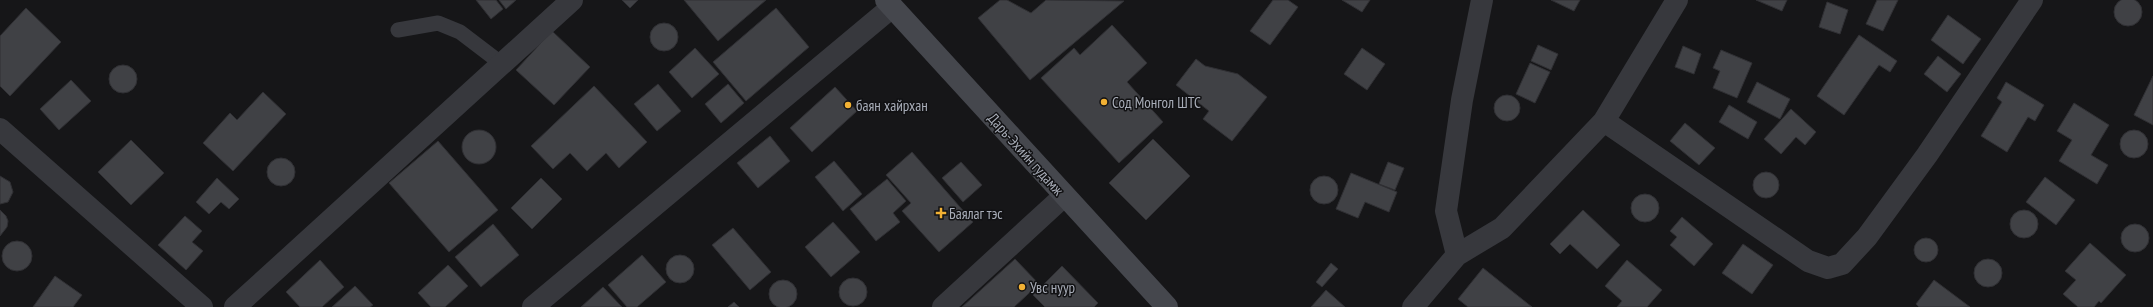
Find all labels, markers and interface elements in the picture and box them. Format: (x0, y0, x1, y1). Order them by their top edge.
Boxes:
place label: Сод Монгол ШТС (1112, 93, 1201, 112)
place label: баян хайрхан (856, 96, 928, 115)
marker: Сод Монгол ШТС (1099, 97, 1109, 107)
marker: баян хайрхан (843, 100, 853, 110)
street label: Дарь-Эхийн гудамж (984, 109, 1069, 200)
place label: Баялаг тэс (949, 204, 1003, 223)
marker: Баялаг тэс (936, 208, 946, 218)
place label: Увс нуур (1030, 278, 1075, 297)
marker: Увс нуур (1017, 282, 1027, 292)

